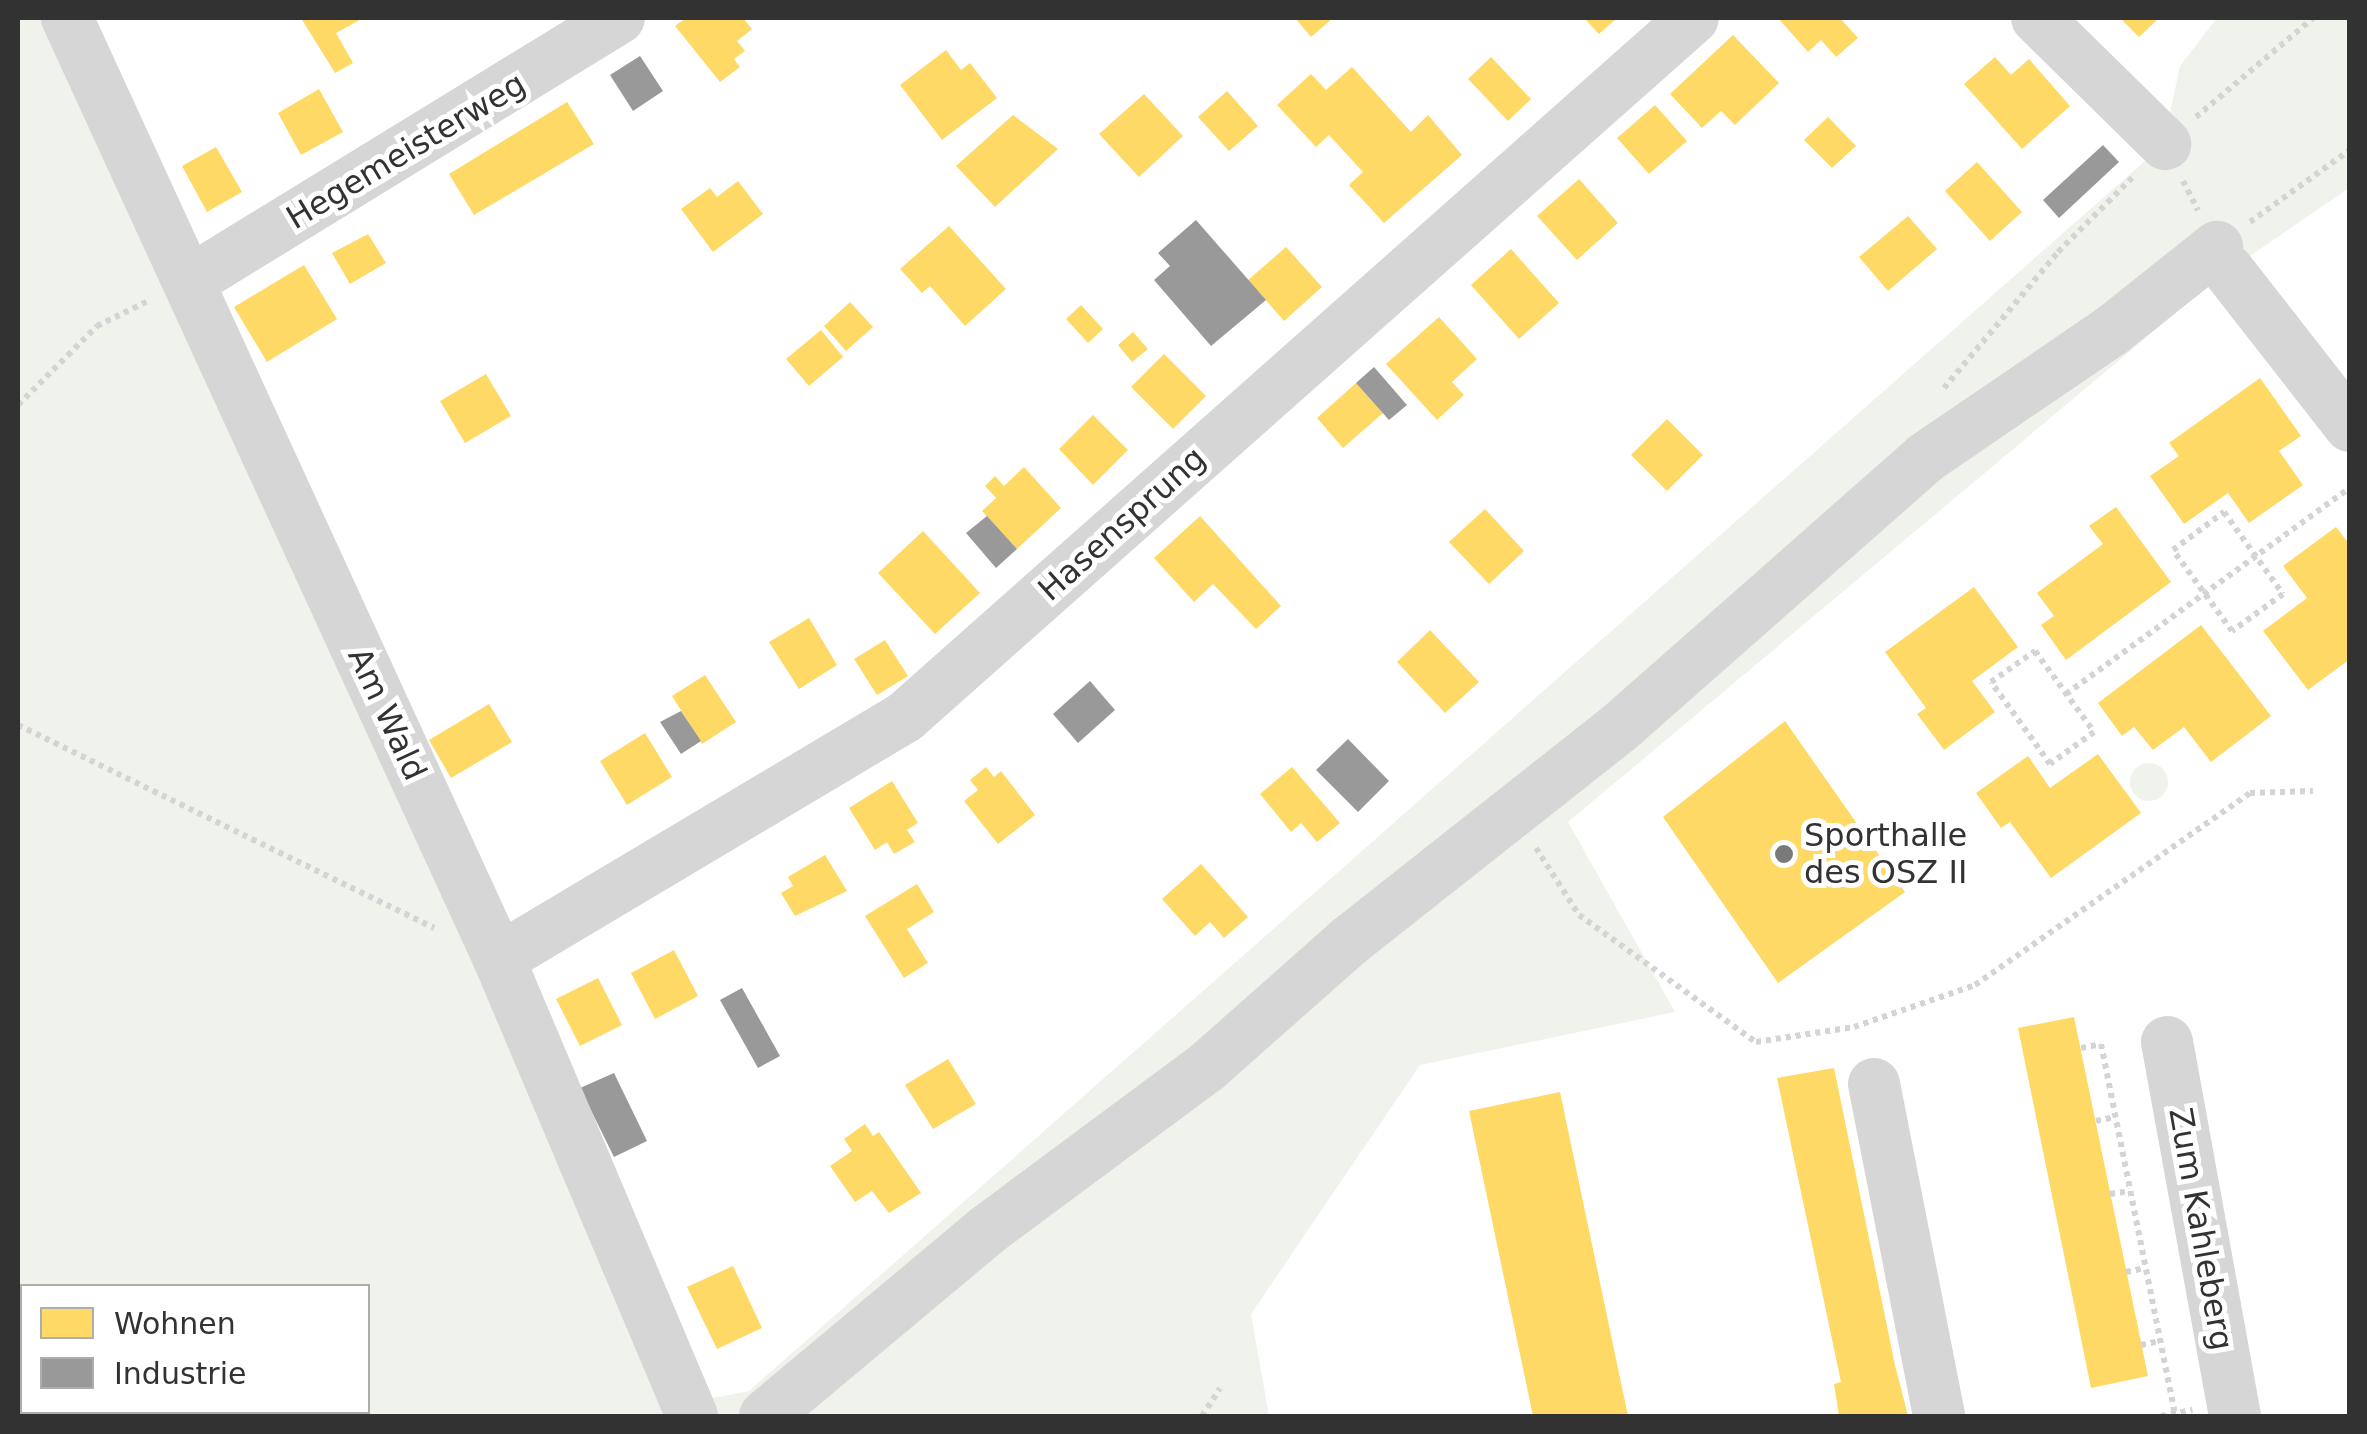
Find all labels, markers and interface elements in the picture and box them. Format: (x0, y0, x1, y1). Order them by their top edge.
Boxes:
street label: Hegemeisterweg (280, 65, 532, 237)
street label: Hasensprung (1031, 439, 1213, 609)
street label: Am Wald (340, 642, 434, 786)
place label: Sporthalle des OSZ II (1804, 817, 1967, 892)
marker: Sporthalle des OSZ II (1773, 843, 1795, 865)
street label: Zum Kahleberg (2161, 1105, 2241, 1353)
legend (20, 1284, 370, 1414)
text: Wohnen (114, 1306, 236, 1341)
text: Industrie (114, 1356, 246, 1391)

